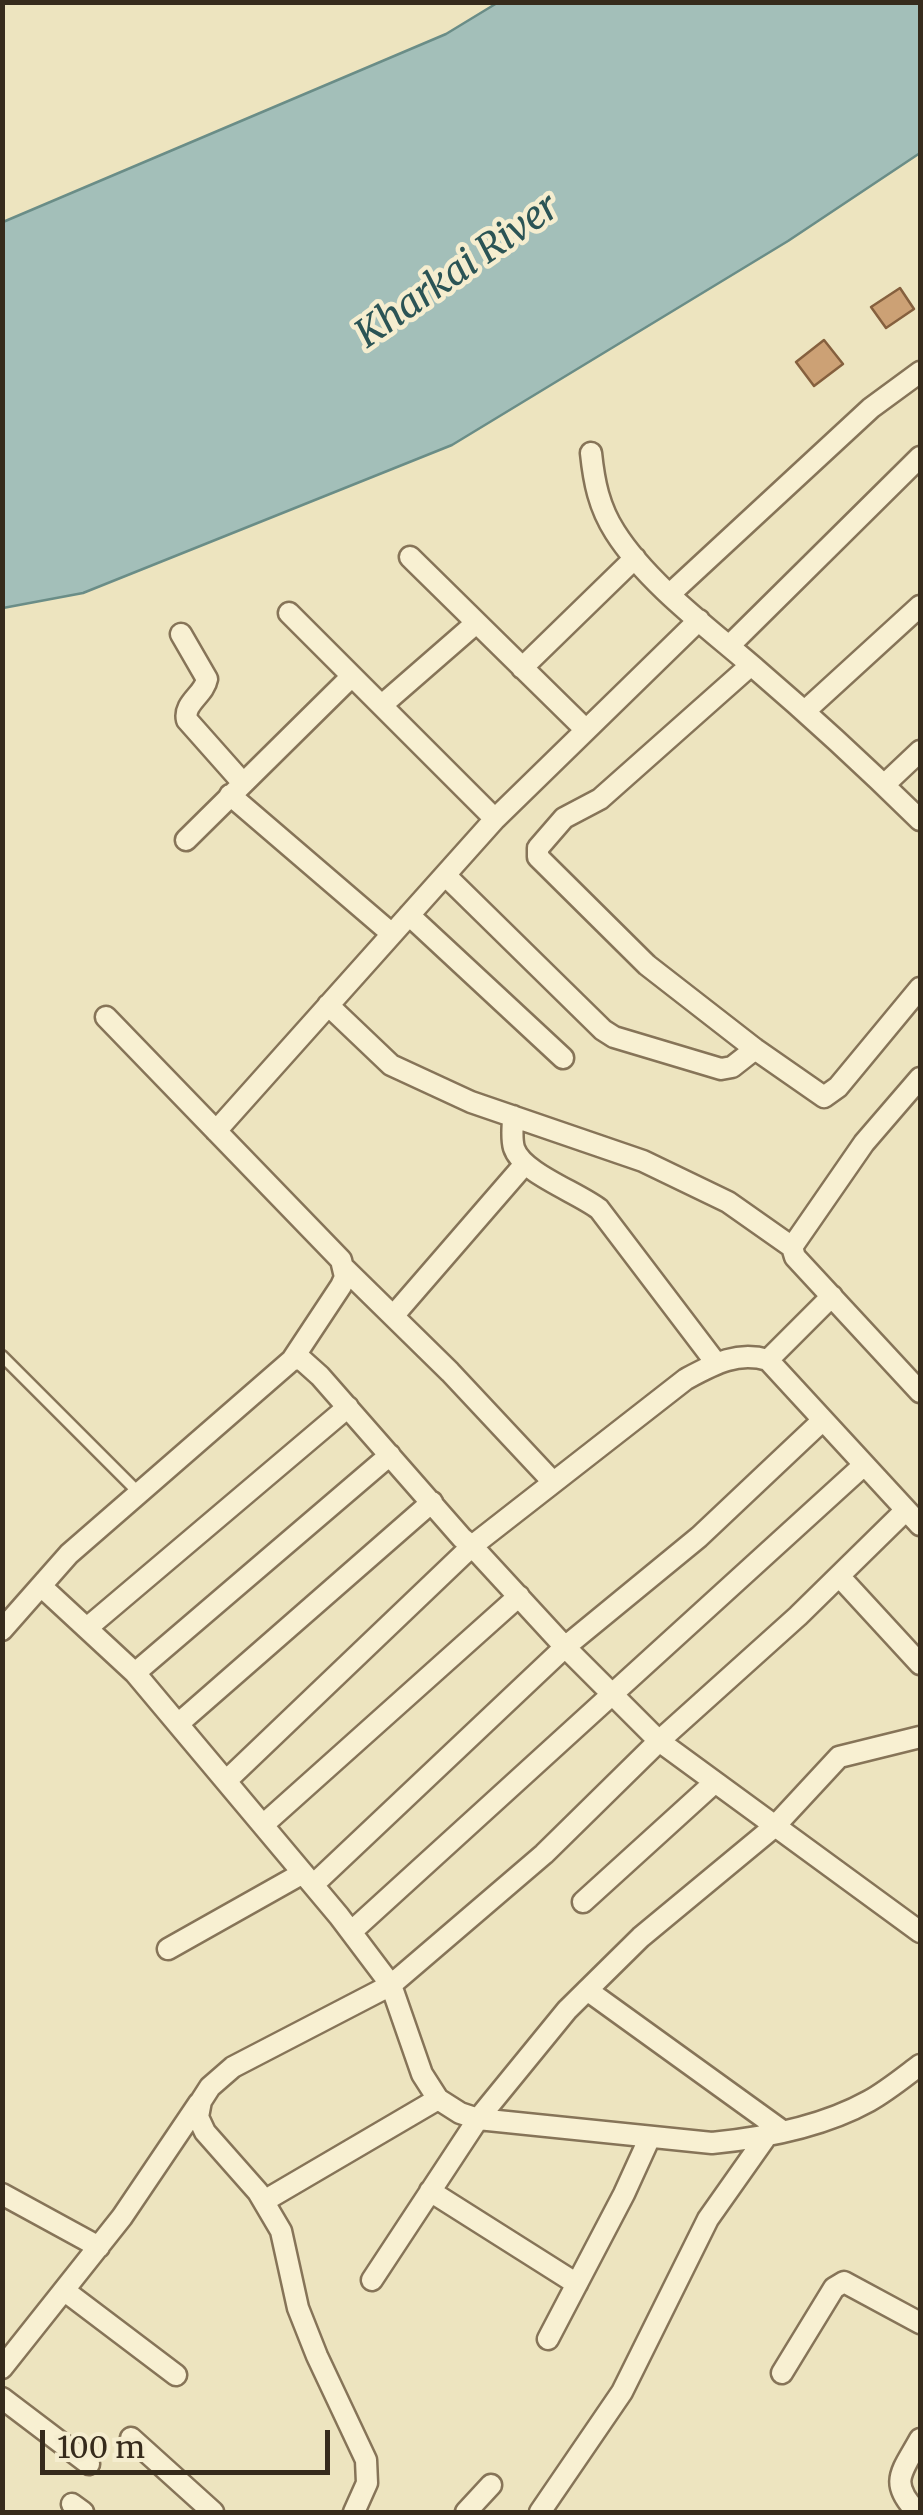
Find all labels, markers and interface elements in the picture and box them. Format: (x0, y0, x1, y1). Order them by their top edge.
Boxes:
water label: Kharkai River (348, 185, 568, 359)
scale bar (45, 2410, 335, 2472)
text: 100 m (57, 2428, 145, 2466)

